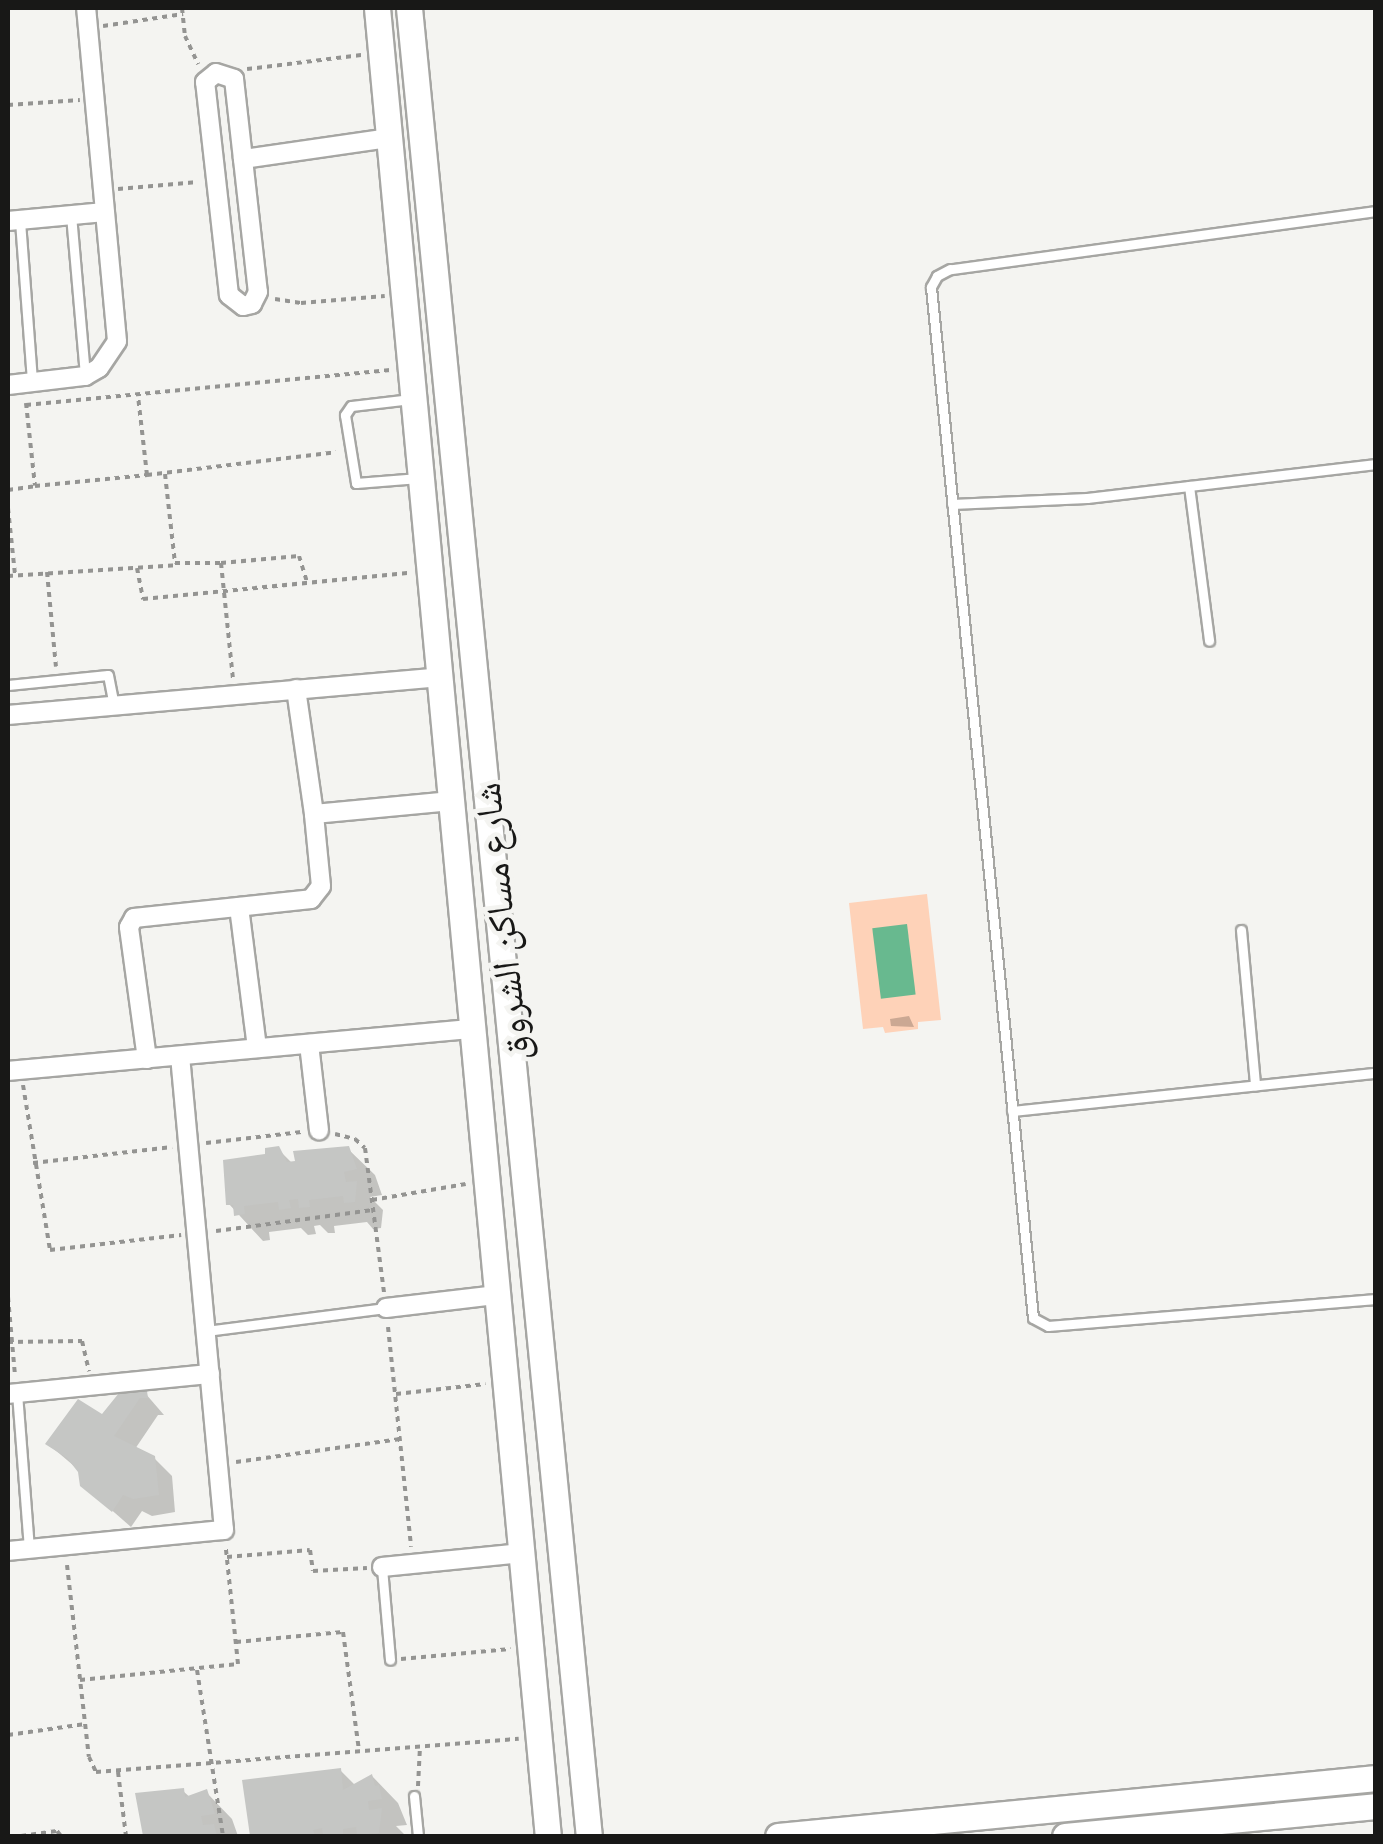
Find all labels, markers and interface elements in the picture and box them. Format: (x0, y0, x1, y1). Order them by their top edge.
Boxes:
street label: شارع مساكن الشروق (463, 781, 537, 1063)

